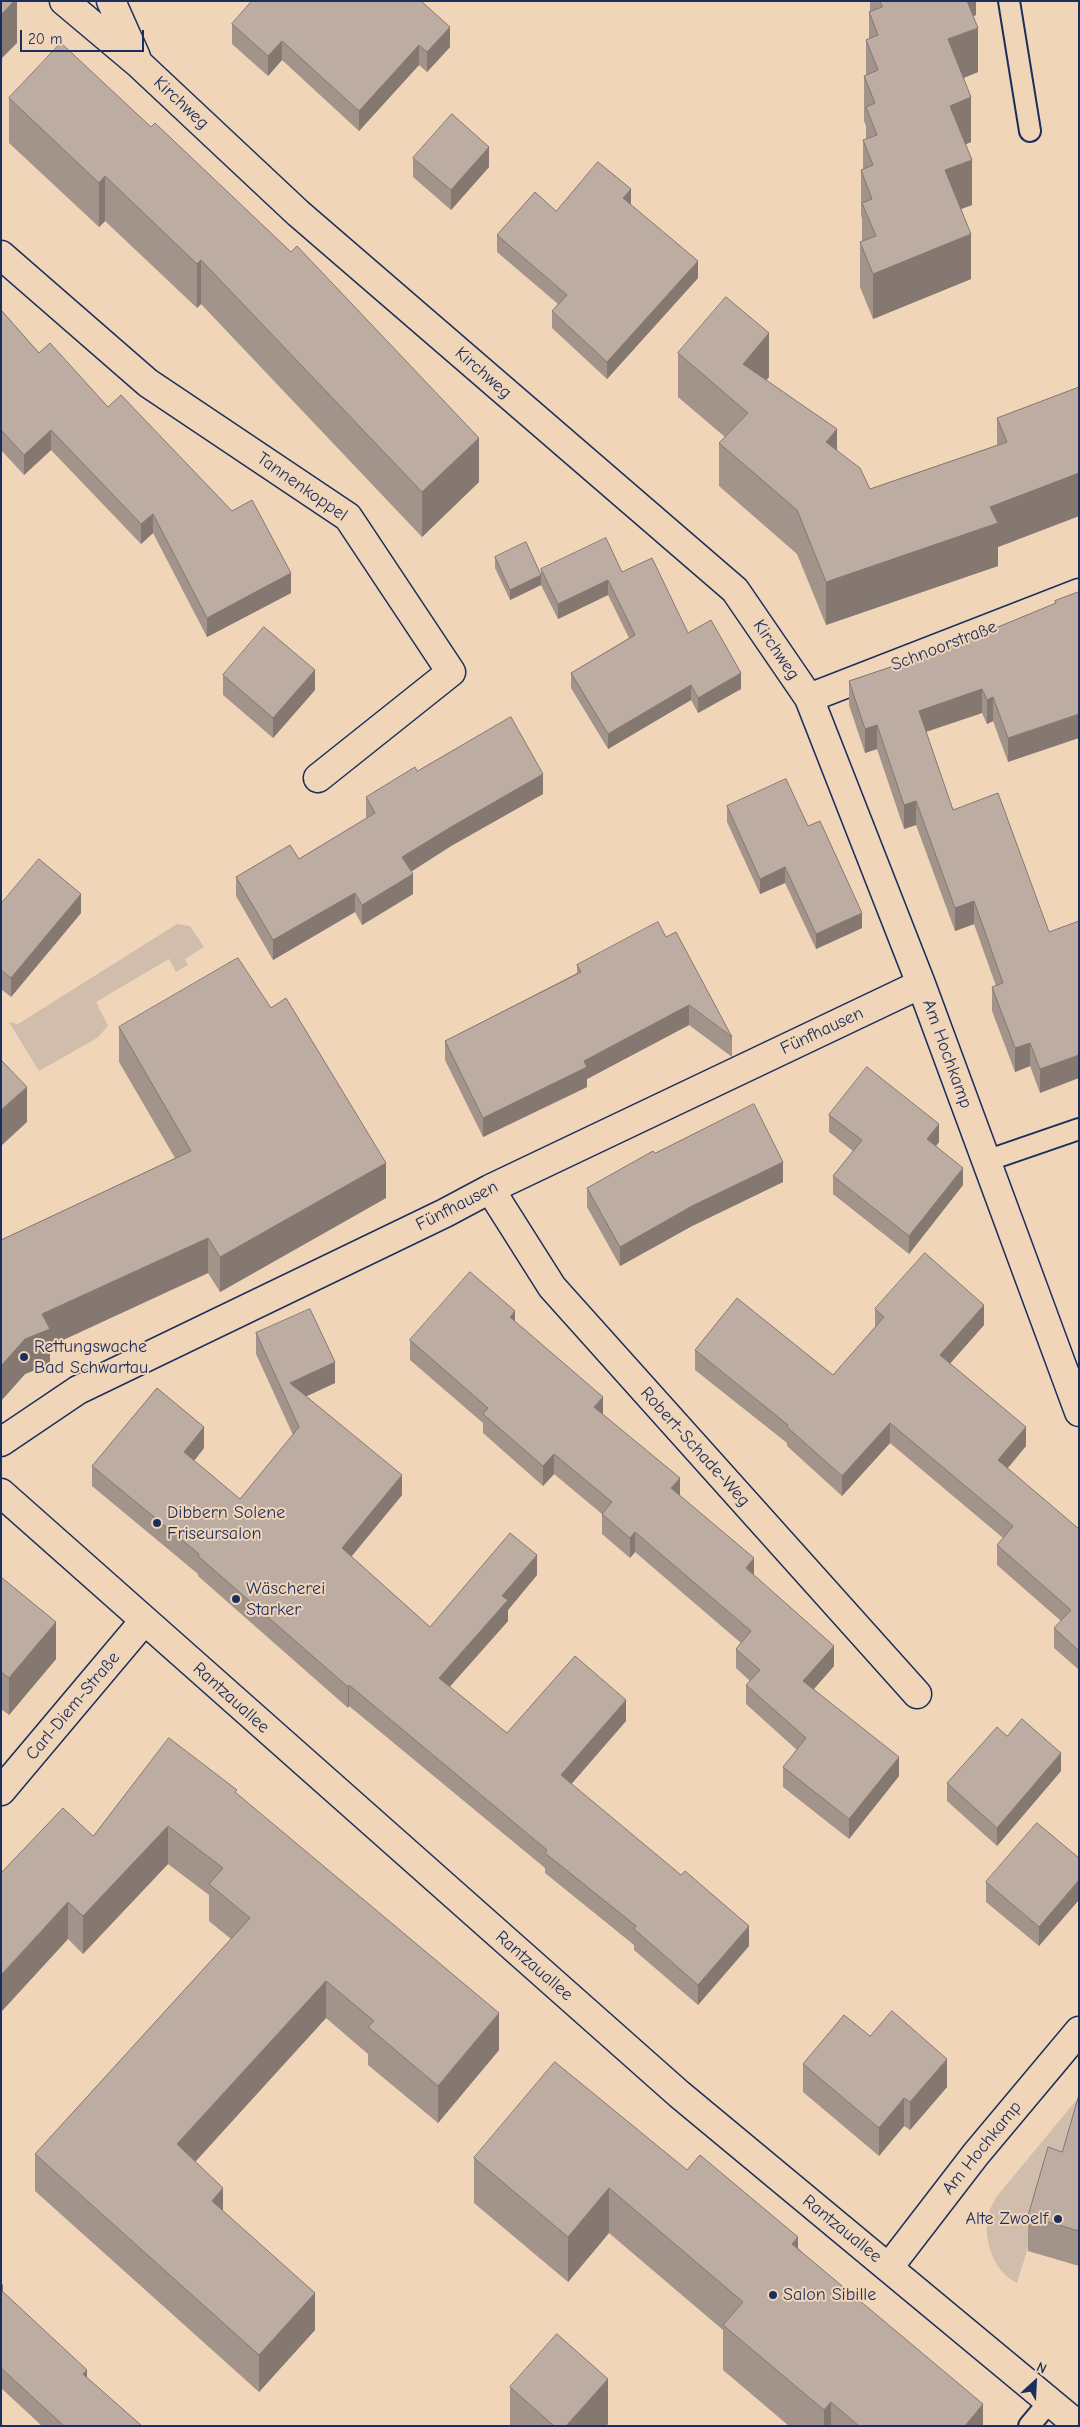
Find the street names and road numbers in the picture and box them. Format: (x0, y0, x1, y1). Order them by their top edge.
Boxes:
street label: Kirchweg (149, 72, 213, 134)
street label: Kirchweg (450, 343, 516, 403)
street label: Tannenkoppel (252, 448, 352, 526)
street label: Kirchweg (748, 616, 804, 684)
street label: Schnoorstraße (888, 616, 1000, 676)
street label: Am Hochkamp (917, 997, 977, 1111)
street label: Fünfhausen (777, 1002, 867, 1060)
street label: Fünfhausen (412, 1176, 502, 1236)
street label: Robert-Schade-Weg (635, 1383, 755, 1511)
street label: Carl-Diem-Straße (21, 1647, 125, 1765)
street label: Rantzauallee (188, 1658, 274, 1738)
street label: Rantzauallee (491, 1926, 577, 2006)
street label: Am Hochkamp (938, 2097, 1026, 2199)
street label: Rantzauallee (798, 2190, 886, 2268)

